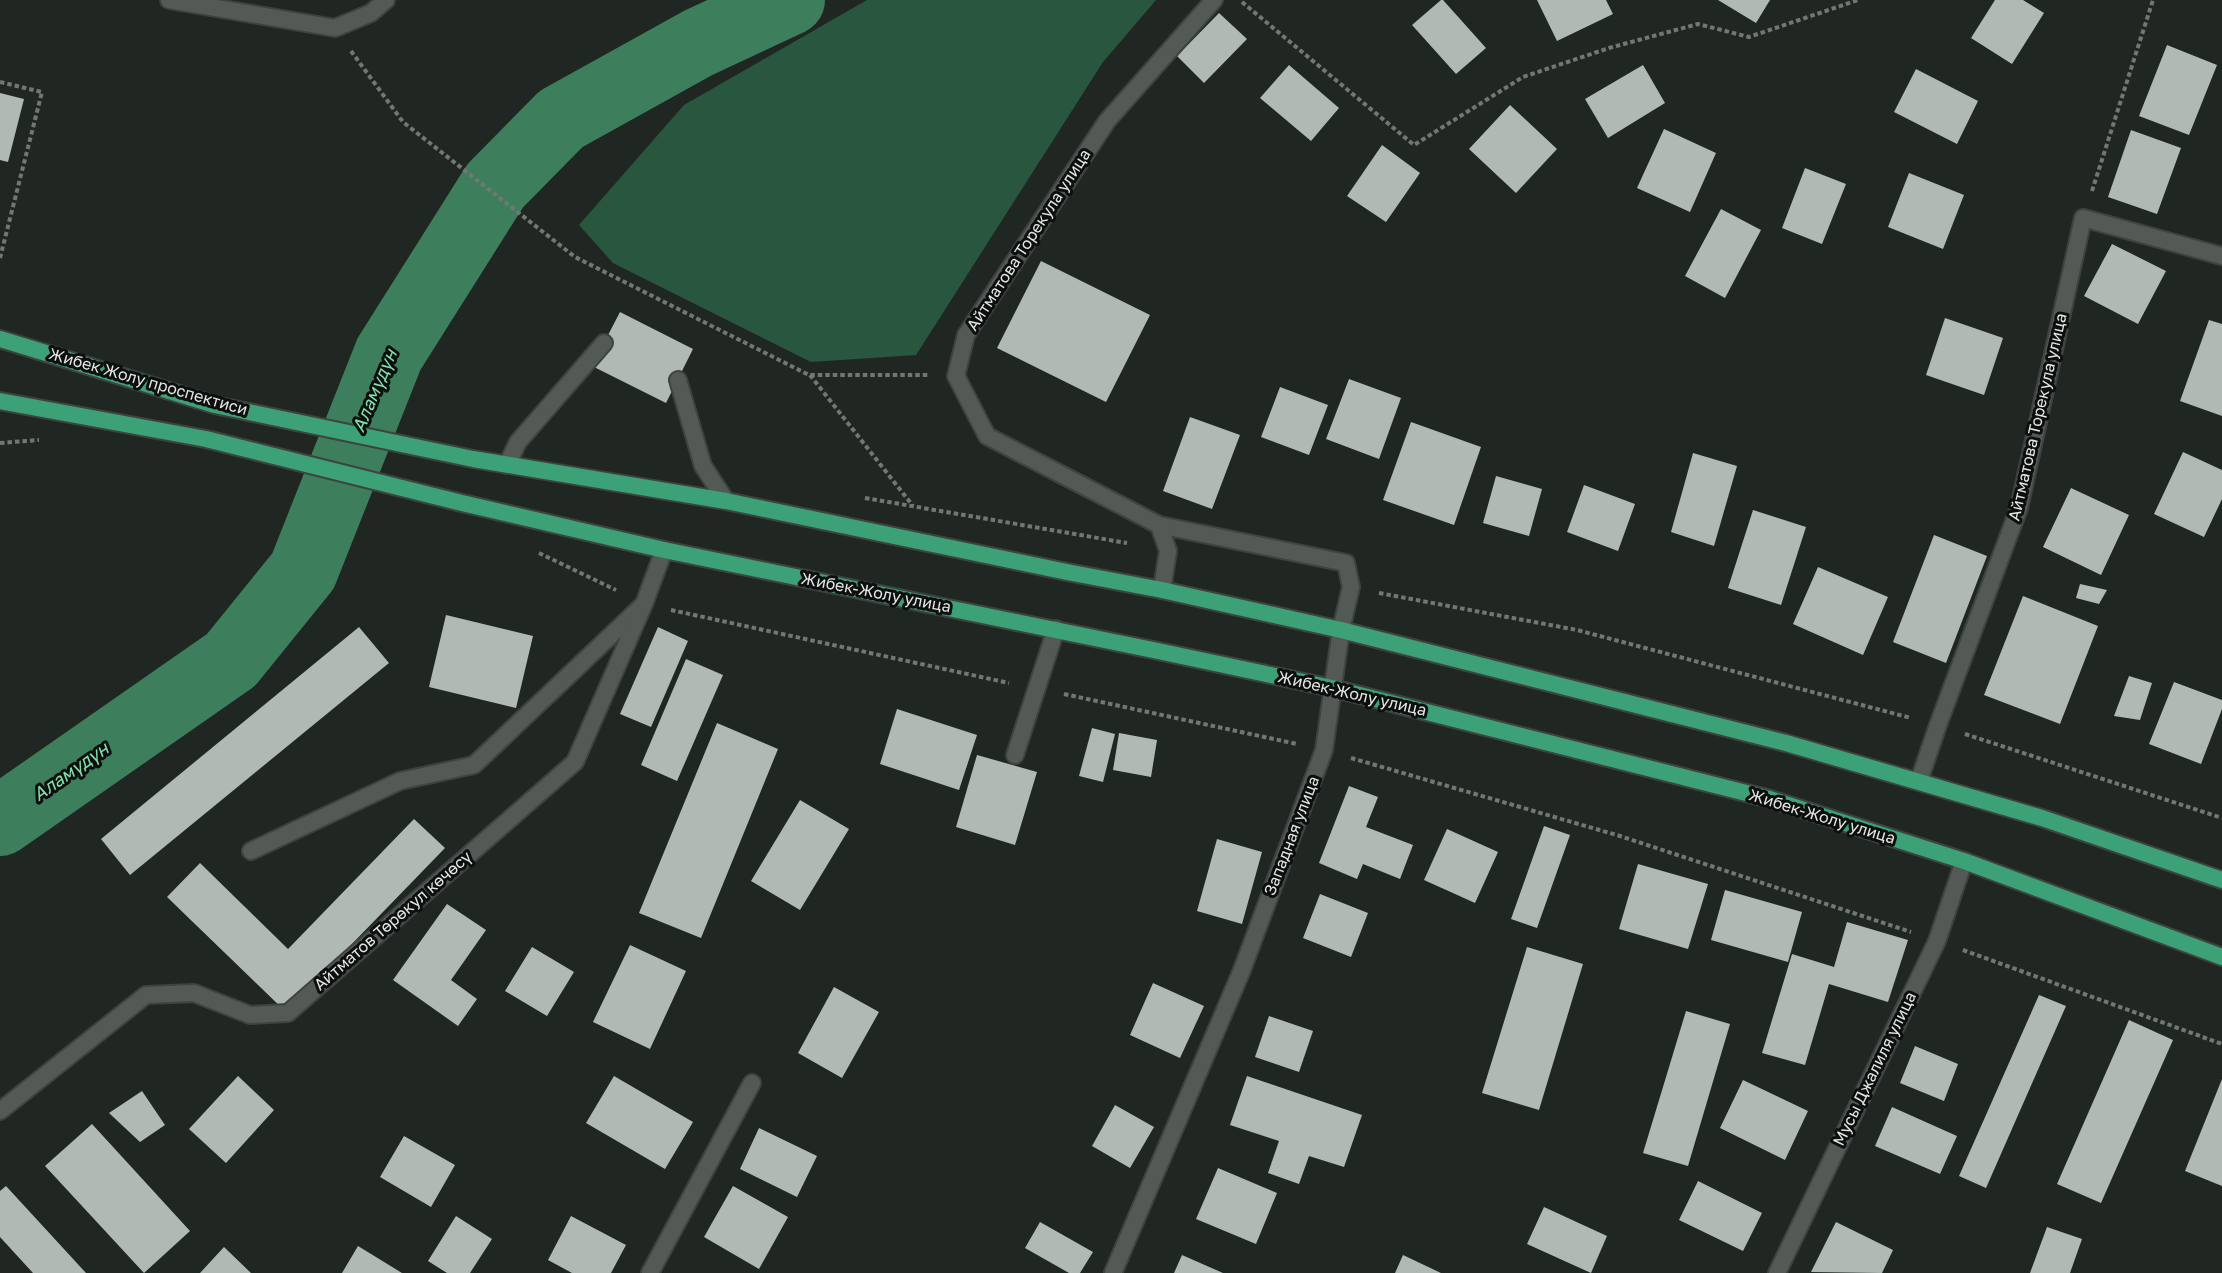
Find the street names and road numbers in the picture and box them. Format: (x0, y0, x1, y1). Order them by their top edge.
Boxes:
street label: Айтматова Торекула улица (963, 146, 1095, 334)
street label: Айтматова Торекула улица (2005, 311, 2071, 523)
street label: Жибек Жолу проспектиси (46, 344, 250, 420)
street label: Жибек-Жолу улица (799, 569, 953, 617)
street label: Жибек-Жолу улица (1276, 668, 1428, 720)
street label: Западная улица (1260, 774, 1324, 898)
street label: Жибек-Жолу улица (1746, 786, 1898, 848)
street label: Айтматов Төрөкул көчөсү (310, 847, 476, 995)
street label: Мусы Джалиля улица (1829, 989, 1921, 1149)

